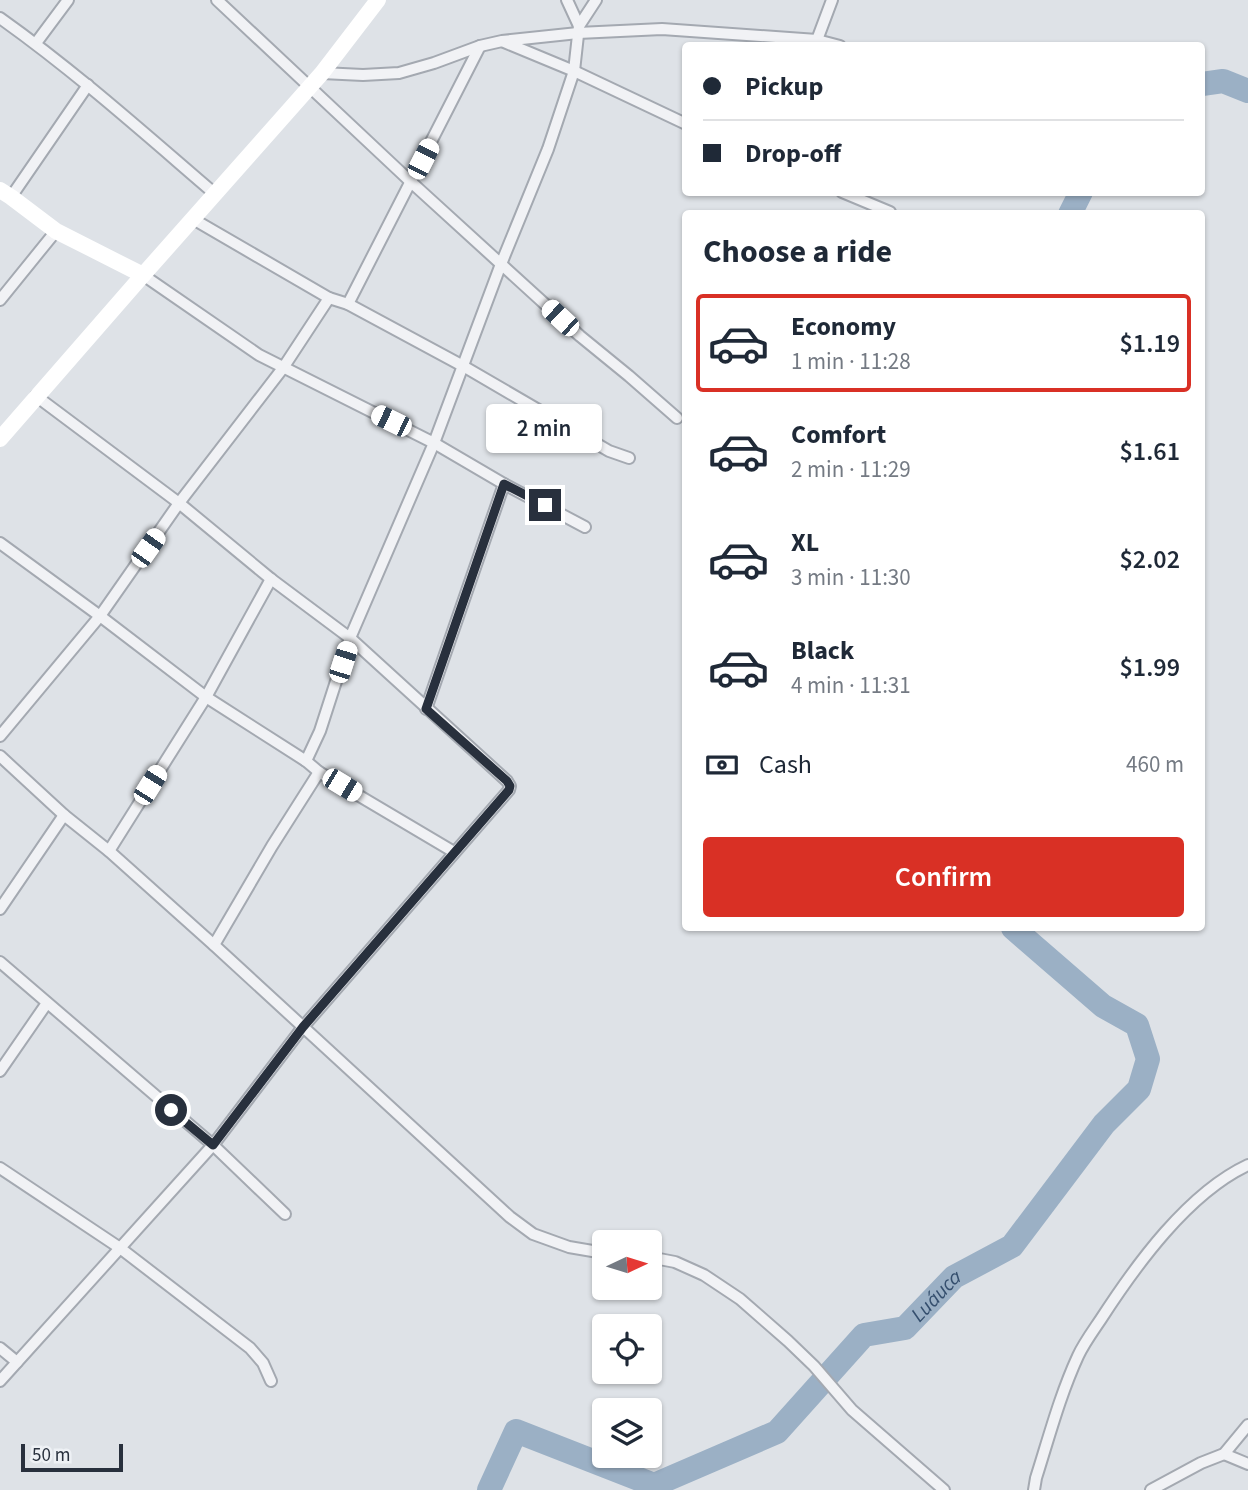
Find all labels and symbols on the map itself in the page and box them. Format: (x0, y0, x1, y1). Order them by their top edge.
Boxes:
car (405, 136, 442, 182)
car (538, 296, 583, 340)
car (368, 402, 415, 440)
callout: 2 min (487, 404, 603, 452)
route end (529, 489, 561, 521)
car (128, 525, 169, 571)
car (327, 639, 360, 685)
car (130, 762, 171, 808)
car (319, 765, 366, 805)
route start (155, 1094, 187, 1126)
north arrow (592, 1230, 662, 1300)
water label: Luáuca (904, 1261, 966, 1329)
scale bar (21, 1441, 122, 1473)

